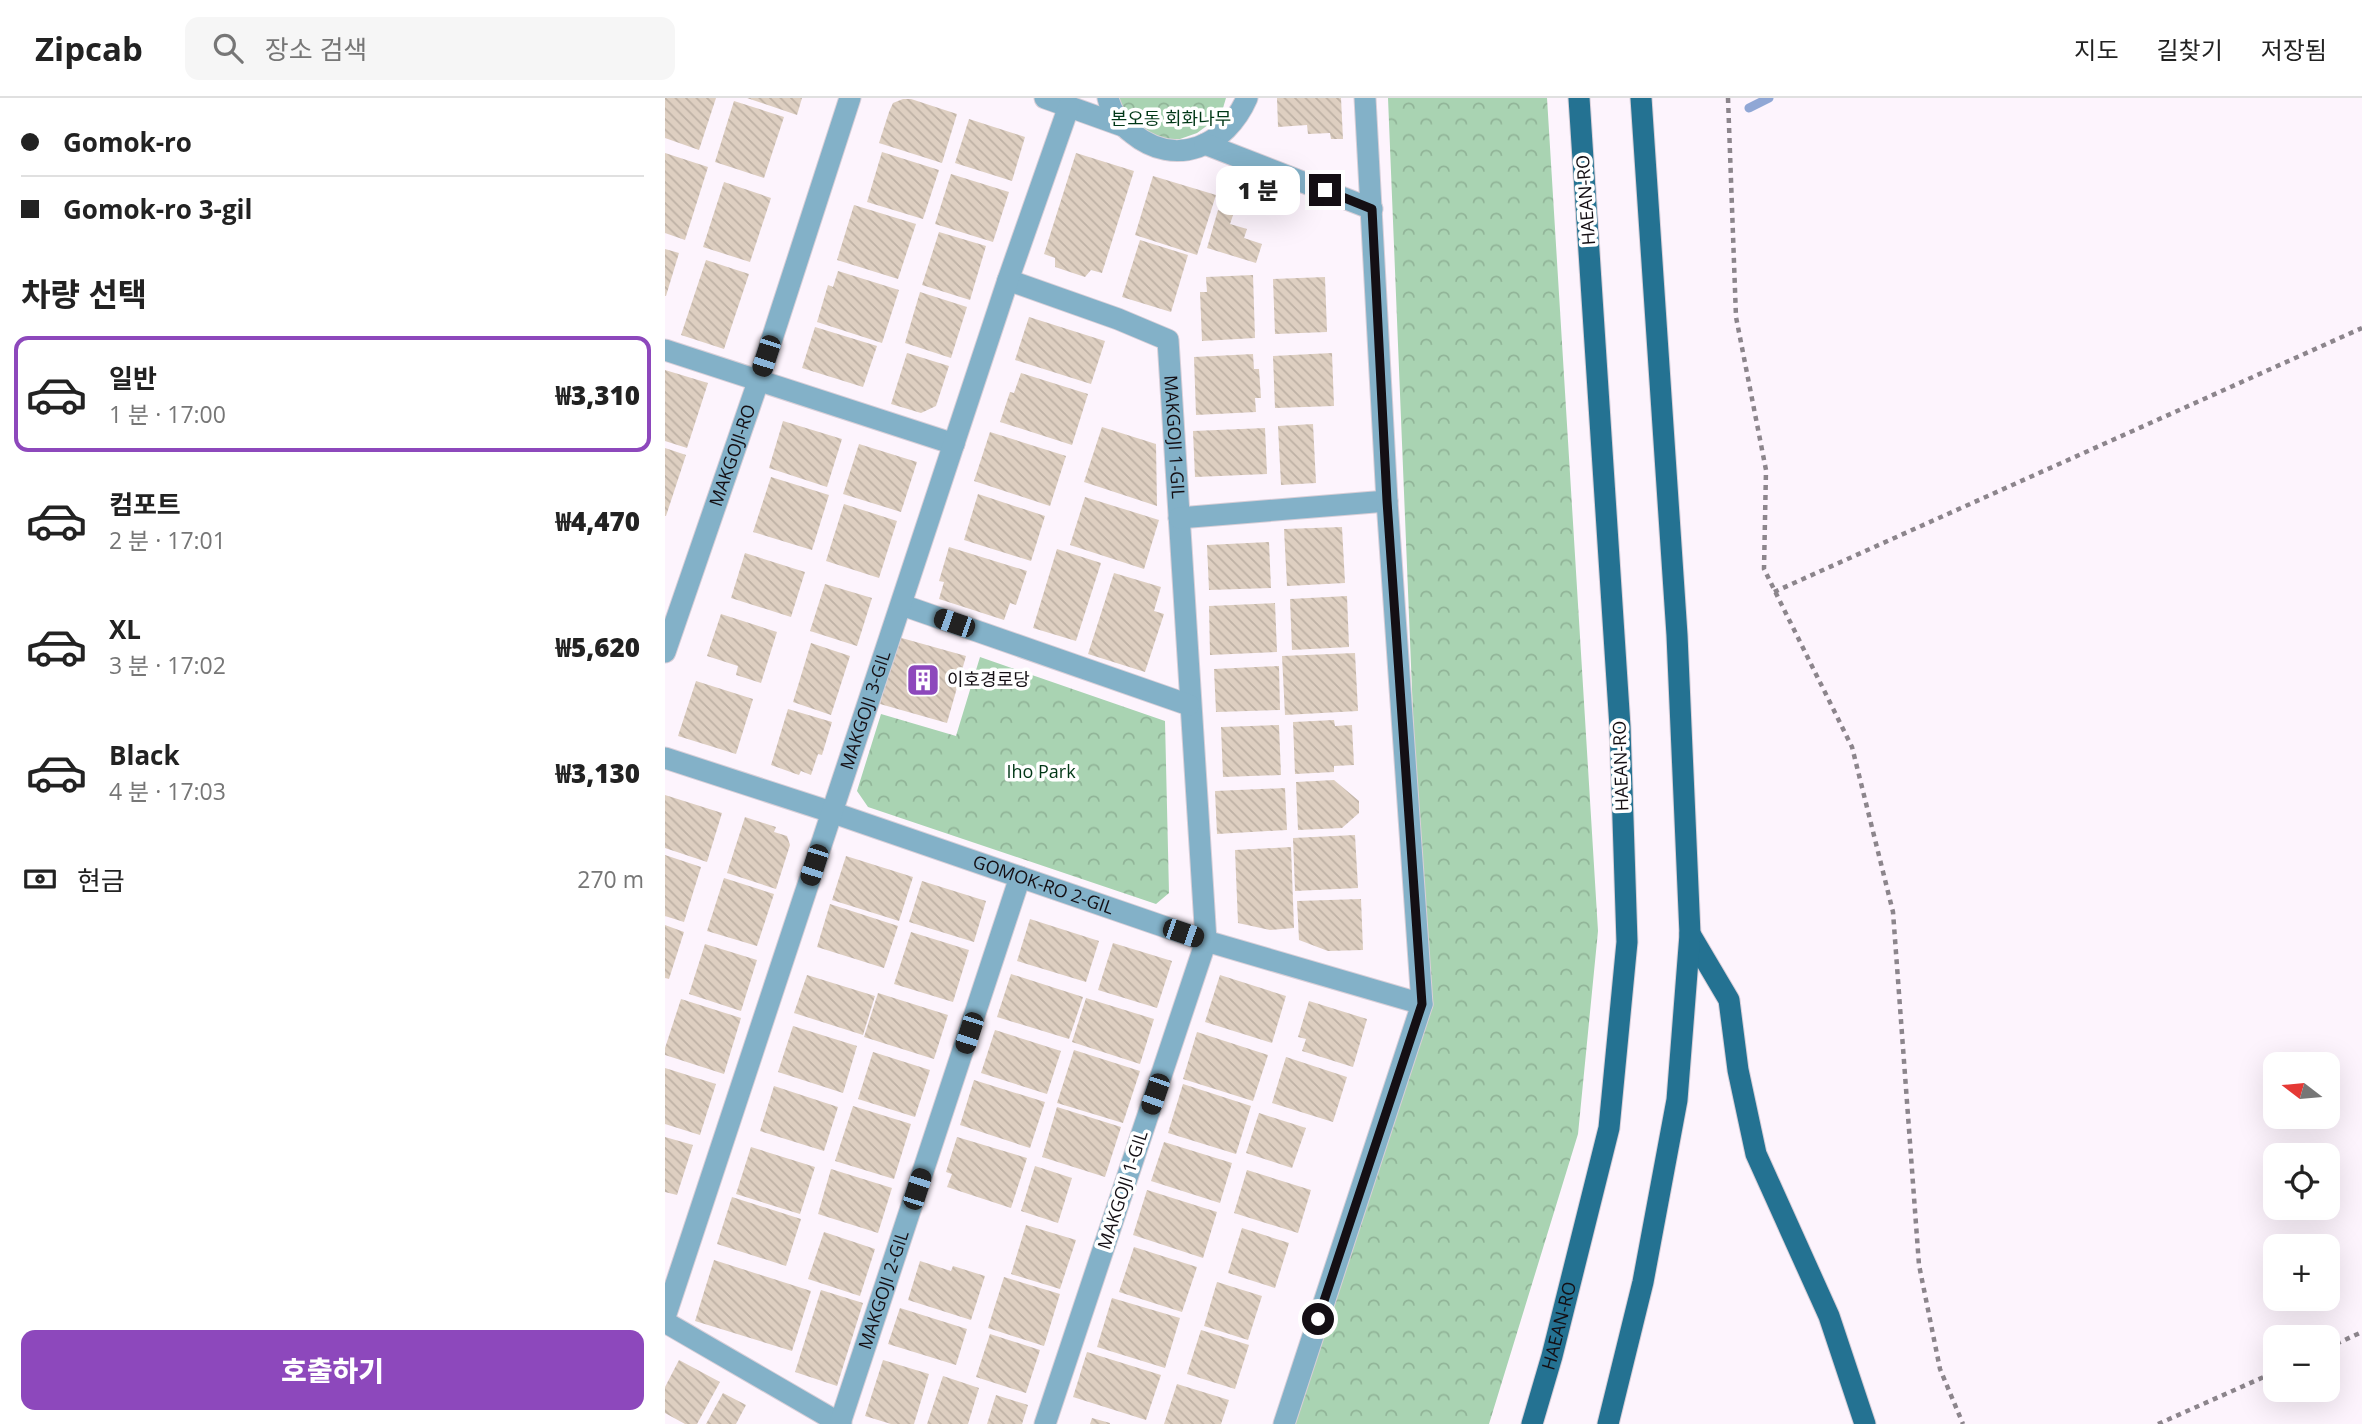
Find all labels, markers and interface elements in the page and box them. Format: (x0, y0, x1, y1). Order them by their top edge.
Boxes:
search box (185, 17, 675, 80)
text: Zipcab (35, 26, 143, 71)
icon: search (209, 29, 247, 67)
text: 장소 검색 (265, 31, 367, 67)
text: 지도 (2074, 33, 2119, 66)
text: 길찾기 (2157, 33, 2223, 66)
text: 저장됨 (2261, 33, 2327, 66)
park label: 본오동 회화나무 (1111, 106, 1231, 130)
text: Gomok-ro (63, 124, 192, 160)
street label: HAEAN-RO (1570, 154, 1600, 246)
callout: 1 분 (1217, 166, 1301, 214)
text: 1 분 (1238, 174, 1278, 206)
route end (1309, 174, 1341, 206)
text: Gomok-ro 3-gil (63, 191, 253, 227)
text: 차량 선택 (21, 272, 147, 315)
car (750, 333, 783, 379)
text: 일반 (109, 360, 157, 396)
icon: car (25, 363, 88, 426)
street label: MAKGOJI 1-GIL (1159, 374, 1191, 499)
text: ₩3,310 (555, 377, 640, 413)
text: 1 분 · 17:00 (109, 398, 226, 430)
street label: MAKGOJI-RO (703, 401, 760, 509)
text: 컴포트 (109, 486, 181, 522)
icon: car (25, 489, 88, 552)
text: ₩4,470 (555, 503, 640, 539)
text: 2 분 · 17:01 (109, 524, 226, 556)
car (931, 606, 978, 640)
text: XL (109, 611, 141, 647)
icon: car (25, 615, 88, 678)
text: ₩5,620 (555, 629, 640, 665)
street label: MAKGOJI 3-GIL (834, 647, 896, 773)
text: 3 분 · 17:02 (109, 649, 226, 681)
building icon: 이호경로당 (904, 661, 942, 699)
place label: 이호경로당 (947, 667, 1030, 691)
street label: HAEAN-RO (1606, 720, 1634, 812)
text: Black (109, 737, 180, 773)
icon: car (25, 741, 88, 804)
text: ₩3,130 (555, 755, 640, 791)
park label: Iho Park (1006, 759, 1076, 783)
text: 4 분 · 17:03 (109, 775, 226, 807)
car (798, 842, 831, 888)
street label: GOMOK-RO 2-GIL (970, 849, 1117, 919)
icon: cash (21, 860, 59, 898)
text: 현금 (77, 862, 125, 898)
text: 270 m (577, 863, 644, 895)
car (1160, 916, 1207, 950)
car (953, 1010, 986, 1056)
north arrow (2263, 1052, 2340, 1129)
map controls (2263, 1052, 2340, 1402)
car (1139, 1071, 1172, 1117)
street label: MAKGOJI 1-GIL (1092, 1127, 1153, 1252)
button: locate (2263, 1143, 2340, 1220)
car (901, 1166, 934, 1212)
street label: MAKGOJI 2-GIL (852, 1227, 914, 1352)
button: + (2263, 1234, 2340, 1311)
street label: HAEAN-RO (1536, 1279, 1581, 1373)
route start (1302, 1303, 1334, 1335)
button: − (2263, 1325, 2340, 1402)
button: 호출하기 (21, 1330, 644, 1410)

